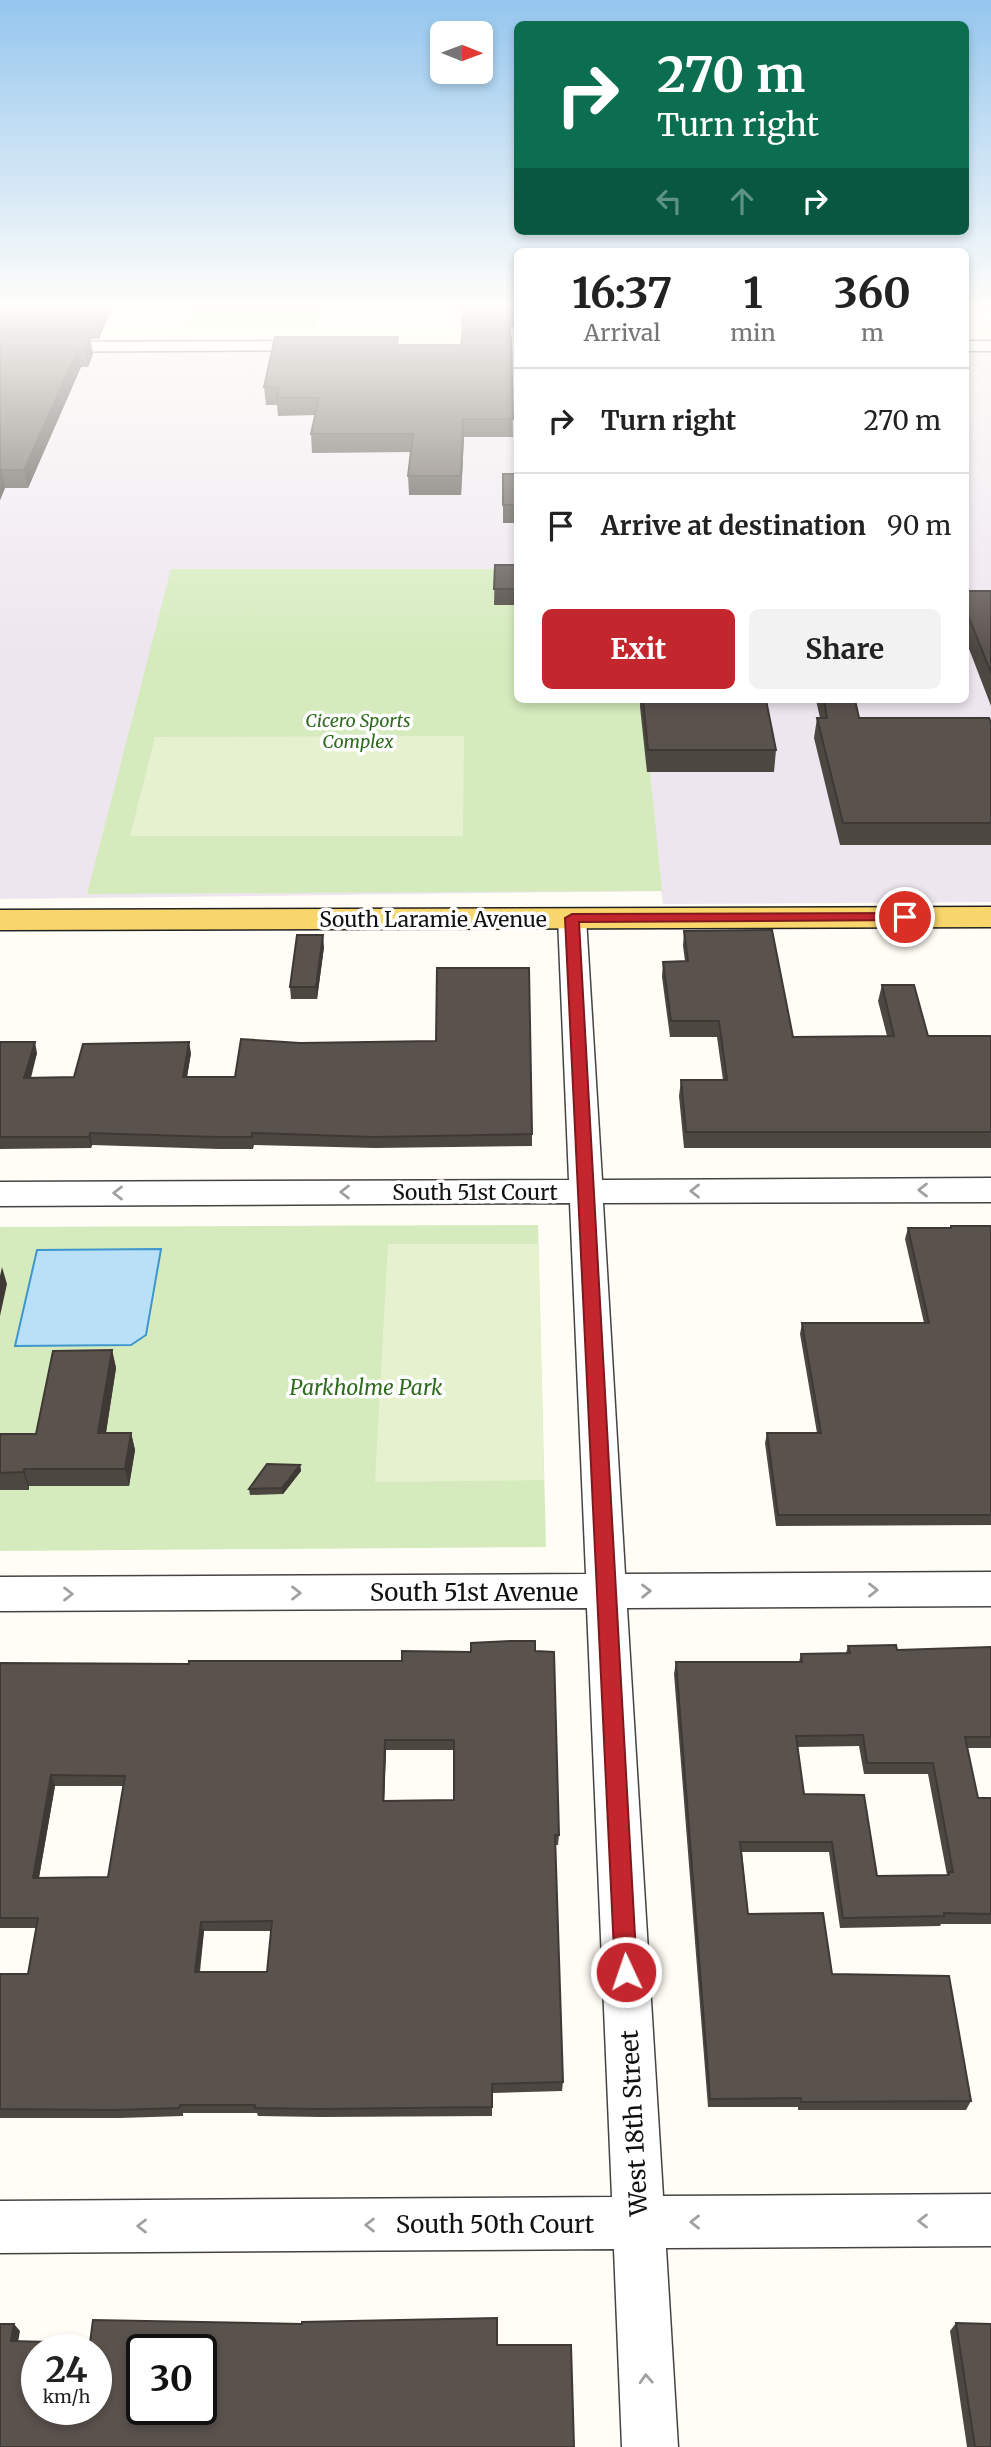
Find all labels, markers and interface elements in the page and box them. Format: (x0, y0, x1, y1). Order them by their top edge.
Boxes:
north arrow (430, 21, 494, 84)
map controls (430, 21, 493, 84)
text: 270 m (657, 44, 805, 105)
icon: right (542, 49, 633, 140)
text: Turn right (657, 105, 819, 145)
icon: left (650, 182, 688, 220)
icon: ahead (723, 182, 761, 220)
icon: right (796, 182, 834, 220)
text: 16:37 (572, 267, 672, 319)
text: 1 (743, 267, 763, 319)
text: 360 (834, 267, 911, 319)
text: Arrival (584, 318, 661, 347)
text: min (730, 318, 776, 347)
text: m (861, 318, 884, 347)
icon: right (542, 402, 580, 440)
text: Turn right (601, 404, 736, 437)
text: 270 m (864, 404, 941, 437)
icon: arrive (542, 507, 580, 545)
text: Arrive at destination (601, 509, 866, 542)
text: 90 m (887, 509, 951, 542)
button: Exit (542, 609, 735, 689)
button: Share (749, 609, 941, 689)
park label: Cicero Sports Complex (305, 709, 411, 753)
pin (875, 887, 935, 947)
icon: arrive (886, 898, 924, 936)
street label: South Laramie Avenue (319, 906, 547, 933)
street label: South 51st Court (392, 1179, 558, 1206)
one-way arrow (917, 1182, 928, 1198)
one-way arrow (690, 1183, 700, 1199)
one-way arrow (340, 1184, 350, 1200)
one-way arrow (112, 1185, 123, 1201)
park label: Parkholme Park (290, 1374, 443, 1401)
street label: South 51st Avenue (370, 1577, 578, 1608)
one-way arrow (868, 1582, 879, 1598)
one-way arrow (641, 1583, 651, 1599)
one-way arrow (291, 1585, 301, 1601)
one-way arrow (63, 1586, 74, 1602)
position arrow (589, 1935, 663, 2009)
street label: West 18th Street (614, 2029, 654, 2218)
street label: South 50th Court (396, 2209, 595, 2240)
one-way arrow (917, 2213, 928, 2229)
one-way arrow (690, 2214, 700, 2230)
one-way arrow (364, 2217, 375, 2233)
one-way arrow (137, 2218, 147, 2234)
speed limit sign: 30 (126, 2334, 217, 2425)
text: 24 (45, 2348, 88, 2392)
one-way arrow (639, 2373, 654, 2384)
text: km/h (43, 2385, 90, 2408)

